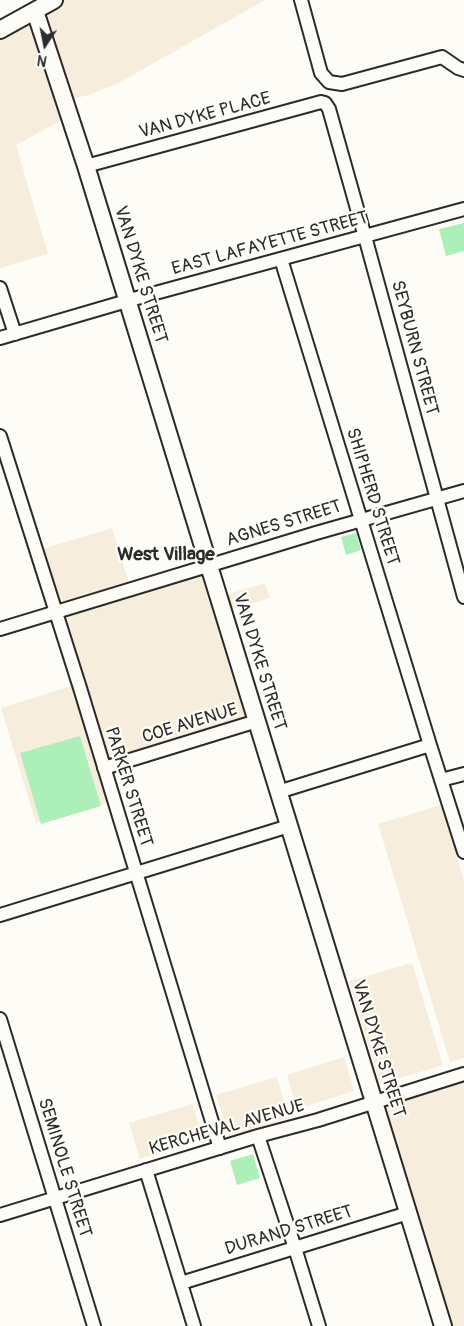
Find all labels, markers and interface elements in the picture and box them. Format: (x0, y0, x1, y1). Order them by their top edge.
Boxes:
north arrow (20, 20, 70, 70)
text: N (36, 51, 48, 69)
street label: VAN DYKE PLACE (137, 88, 273, 144)
street label: VAN DYKE STREET (109, 204, 171, 346)
street label: EAST LAFAYETTE STREET (169, 207, 371, 281)
street label: SEYBURN STREET (386, 278, 442, 418)
street label: SHIPHERD STREET (341, 426, 403, 568)
street label: AGNES STREET (224, 496, 344, 552)
district label: West Village (117, 544, 215, 566)
street label: VAN DYKE STREET (228, 591, 290, 733)
street label: COE AVENUE (140, 699, 240, 749)
street label: PARKER STREET (100, 724, 156, 850)
street label: VAN DYKE STREET (347, 978, 409, 1120)
street label: KERCHEVAL AVENUE (147, 1095, 307, 1161)
street label: SEMINOLE STREET (33, 1096, 95, 1240)
street label: DURAND STREET (223, 1201, 355, 1261)

